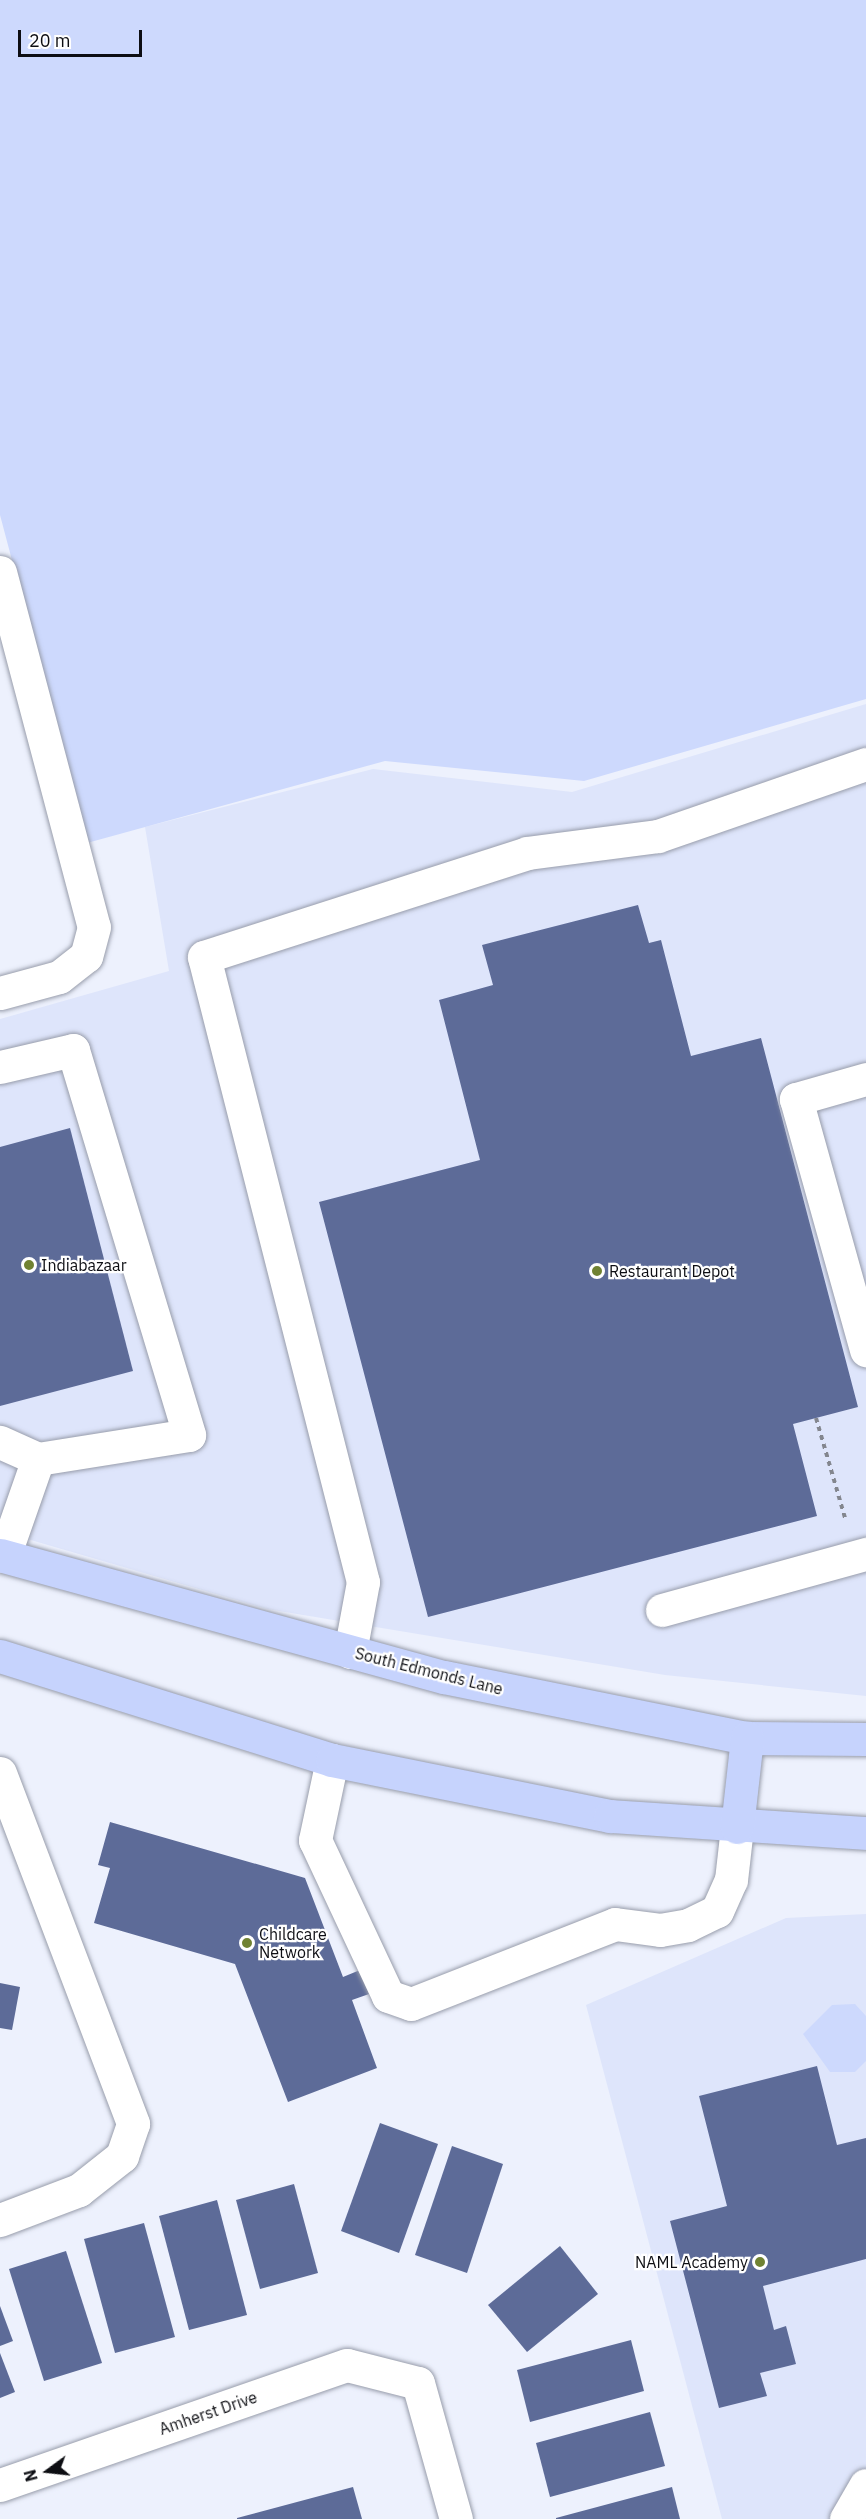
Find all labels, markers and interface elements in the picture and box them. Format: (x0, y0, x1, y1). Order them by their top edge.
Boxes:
scale bar (21, 18, 146, 56)
text: 20 m (29, 29, 71, 52)
place label: Indiabazaar (41, 1255, 127, 1275)
marker: Indiabazaar (22, 1258, 36, 1272)
place label: Restaurant Depot (609, 1261, 735, 1281)
marker: Restaurant Depot (590, 1264, 604, 1278)
street label: South Edmonds Lane (353, 1643, 505, 1699)
place label: Childcare Network (259, 1924, 327, 1962)
marker: Childcare Network (240, 1936, 254, 1950)
place label: NAML Academy (635, 2252, 748, 2272)
marker: NAML Academy (753, 2255, 767, 2269)
street label: Amherst Drive (157, 2387, 259, 2439)
north arrow (18, 2441, 78, 2501)
text: N (19, 2467, 42, 2484)

